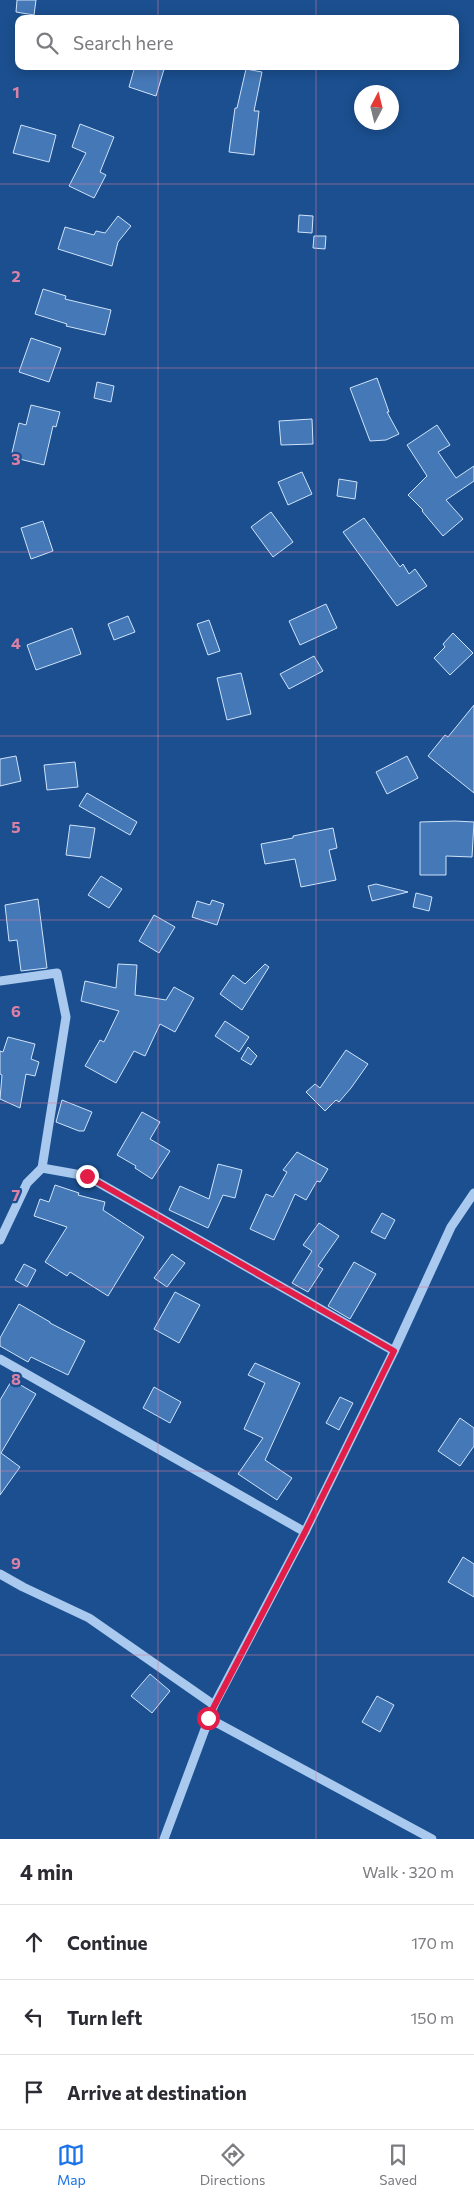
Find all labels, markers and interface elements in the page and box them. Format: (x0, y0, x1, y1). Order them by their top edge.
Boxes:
search box (15, 15, 459, 70)
icon: search (33, 29, 61, 57)
text: Search here (73, 31, 173, 54)
text: 1 (12, 82, 20, 101)
north arrow (354, 85, 399, 130)
text: 2 (11, 266, 21, 285)
text: 3 (11, 449, 21, 468)
text: 4 (11, 633, 21, 652)
text: 5 (11, 817, 21, 836)
text: 6 (11, 1001, 21, 1020)
route end (76, 1165, 99, 1188)
text: 7 (12, 1185, 21, 1204)
text: 8 (11, 1369, 21, 1388)
text: 9 (11, 1553, 21, 1572)
route start (197, 1707, 220, 1730)
text: 4 min (20, 1859, 73, 1884)
text: Walk · 320 m (362, 1862, 454, 1881)
icon: ahead (20, 1928, 48, 1956)
text: Continue (67, 1931, 147, 1954)
text: 170 m (411, 1933, 454, 1952)
icon: left (20, 2003, 48, 2031)
text: Turn left (67, 2006, 142, 2029)
text: 150 m (411, 2008, 454, 2027)
icon: arrive (20, 2078, 48, 2106)
text: Arrive at destination (67, 2081, 247, 2104)
tab: Map (57, 2141, 86, 2188)
tab: Directions (200, 2141, 265, 2188)
tab: Saved (379, 2141, 417, 2188)

